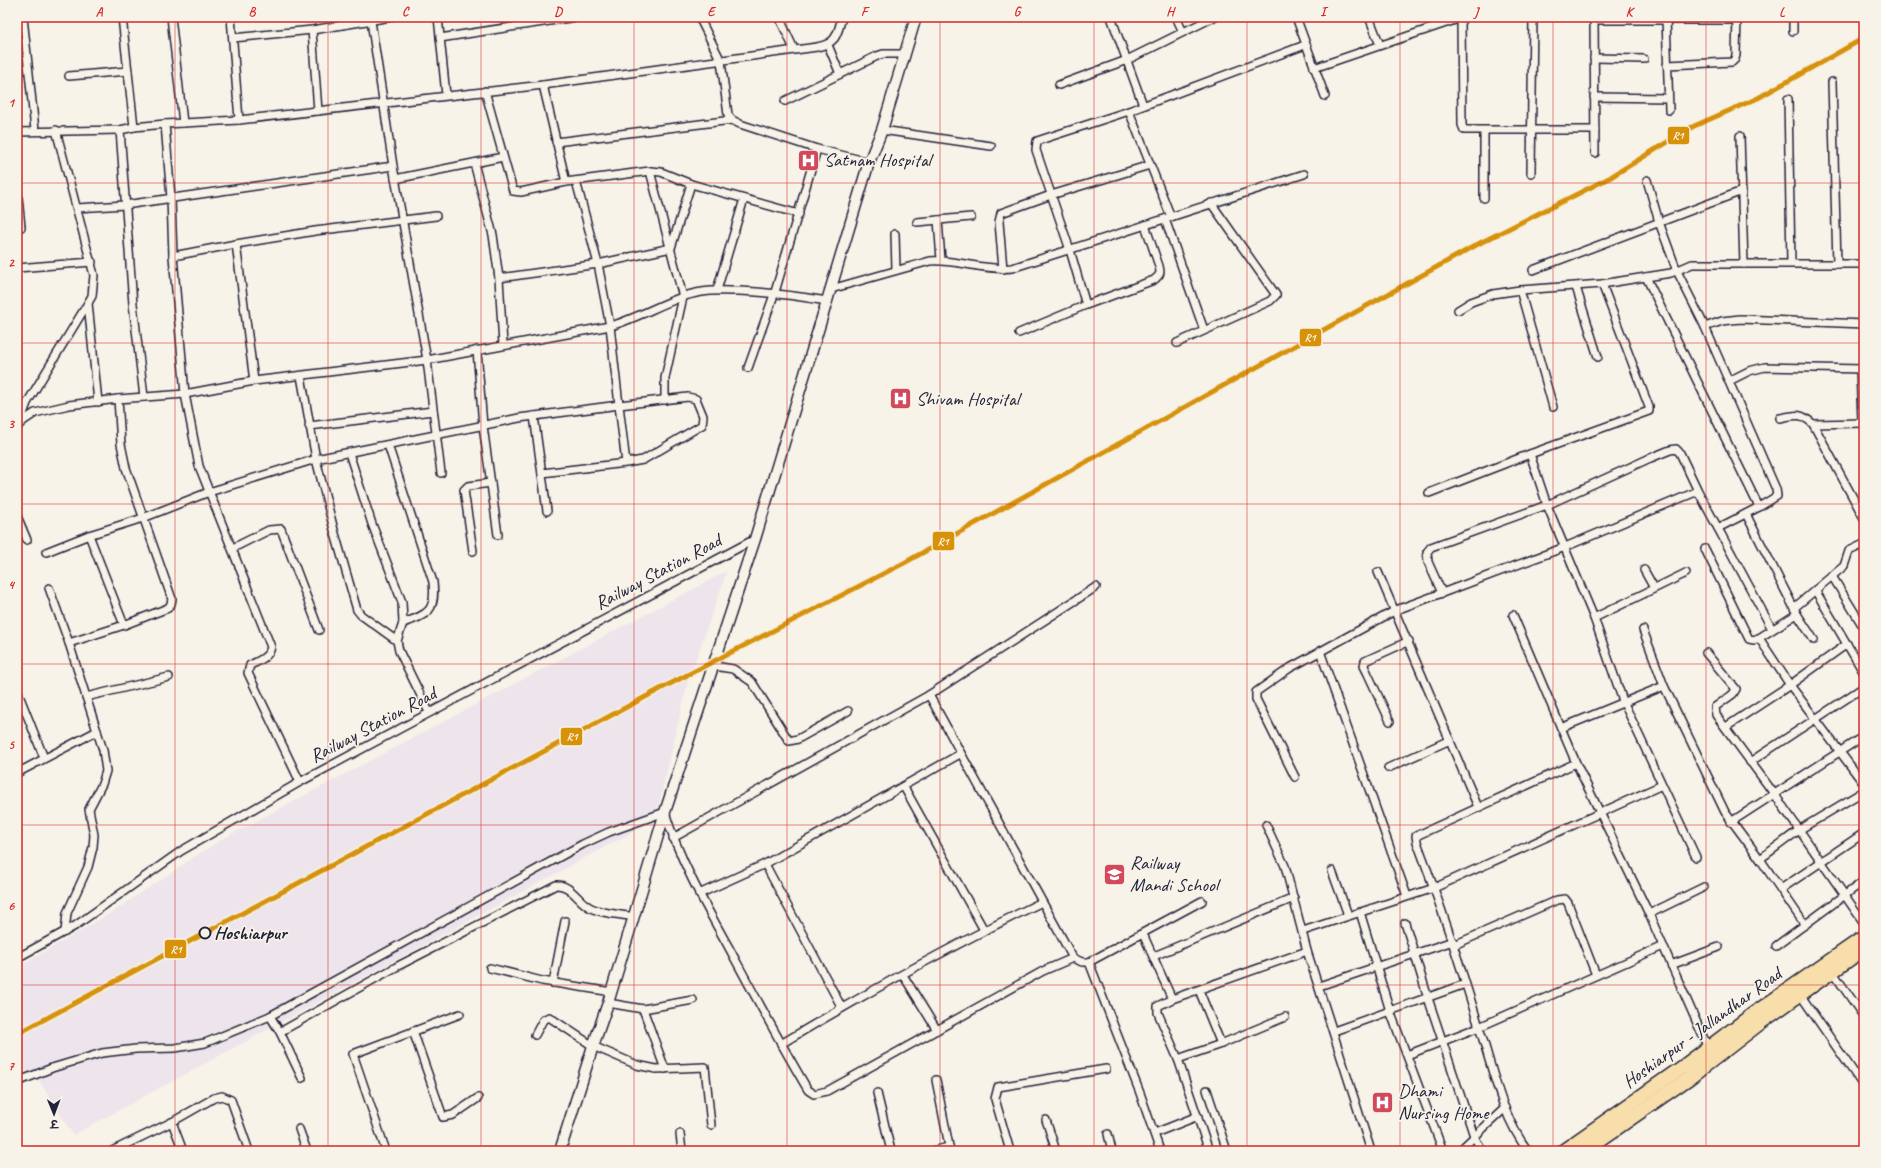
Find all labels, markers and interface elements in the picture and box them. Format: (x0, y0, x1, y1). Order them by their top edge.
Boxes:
text: A (96, 4, 104, 20)
text: B (249, 4, 257, 20)
text: C (402, 4, 410, 20)
text: D (554, 4, 563, 20)
text: E (708, 4, 717, 20)
text: F (861, 4, 870, 20)
text: G (1014, 4, 1022, 20)
text: H (1166, 4, 1176, 20)
text: I (1320, 4, 1329, 20)
text: J (1473, 4, 1480, 20)
text: K (1626, 4, 1636, 20)
text: L (1779, 4, 1786, 20)
text: 1 (8, 95, 16, 111)
line badge: R1 (1667, 126, 1690, 145)
text: R1 (1673, 128, 1685, 142)
hospital icon: Satnam Hospital (796, 147, 822, 173)
place label: Satnam Hospital (824, 148, 935, 172)
text: 2 (8, 255, 15, 271)
line badge: R1 (1299, 328, 1322, 347)
text: R1 (1305, 330, 1317, 344)
hospital icon: Shivam Hospital (888, 386, 914, 412)
place label: Shivam Hospital (916, 387, 1023, 411)
text: 3 (8, 416, 15, 432)
street label: Railway Station Road (591, 527, 728, 615)
line badge: R1 (932, 531, 955, 551)
text: R1 (938, 534, 950, 548)
text: 4 (8, 577, 16, 593)
street label: Railway Station Road (306, 680, 443, 768)
line badge: R1 (560, 727, 583, 746)
text: R1 (567, 729, 579, 743)
text: 5 (8, 737, 15, 753)
place label: Railway Mandi School (1130, 851, 1222, 897)
school or university icon: Railway Mandi School (1102, 861, 1128, 887)
text: 6 (8, 898, 15, 914)
place label: Hoshiarpur (214, 921, 289, 945)
marker: Hoshiarpur (198, 926, 212, 940)
line badge: R1 (164, 939, 187, 959)
text: R1 (171, 942, 183, 956)
street label: Hoshiarpur - Jallandhar Road (1618, 960, 1789, 1094)
text: 7 (8, 1058, 15, 1074)
place label: Dhami Nursing Home (1398, 1079, 1490, 1125)
hospital icon: Dhami Nursing Home (1369, 1089, 1395, 1115)
north arrow (34, 1094, 74, 1134)
text: उ (49, 1117, 59, 1131)

